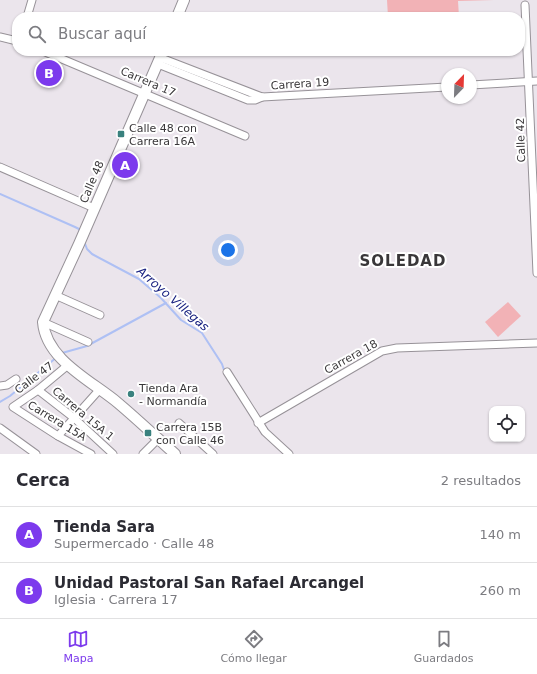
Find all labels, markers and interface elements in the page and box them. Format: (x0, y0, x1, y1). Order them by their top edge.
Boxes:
search box (12, 12, 525, 56)
icon: search (26, 23, 48, 45)
text: Buscar aquí (58, 25, 146, 43)
pin: B (36, 58, 62, 88)
street label: Carrera 17 (119, 65, 177, 99)
north arrow (441, 68, 477, 104)
street label: Carrera 19 (270, 75, 330, 93)
street label: Calle 42 (514, 117, 528, 163)
place label: Calle 48 con Carrera 16A (129, 122, 197, 148)
marker: Calle 48 con Carrera 16A (116, 129, 126, 139)
pin: A (112, 150, 138, 180)
street label: Calle 48 (77, 159, 107, 205)
your location (218, 240, 238, 260)
district label: SOLEDAD (360, 252, 446, 270)
water label: Arroyo Villegas (134, 263, 212, 334)
street label: Carrera 18 (322, 337, 380, 377)
street label: Calle 47 (12, 359, 56, 397)
place label: Tienda Ara - Normandía (138, 382, 207, 408)
street label: Carrera 15A 1 (49, 384, 117, 444)
marker: Tienda Ara - Normandía (126, 389, 136, 399)
street label: Carrera 15A (25, 398, 89, 444)
map controls (489, 406, 525, 442)
button: locate (489, 406, 525, 442)
place label: Carrera 15B con Calle 46 (156, 421, 224, 447)
marker: Carrera 15B con Calle 46 (143, 428, 153, 438)
text: Cerca (16, 470, 70, 490)
text: 2 resultados (441, 473, 521, 488)
text: Tienda Sara (54, 518, 155, 536)
text: A (24, 527, 34, 542)
text: 140 m (479, 527, 521, 542)
text: Supermercado · Calle 48 (54, 536, 214, 551)
text: Unidad Pastoral San Rafael Arcangel (54, 574, 364, 592)
text: B (24, 583, 34, 598)
text: 260 m (479, 583, 521, 598)
text: Iglesia · Carrera 17 (54, 592, 178, 607)
tab: Mapa (63, 628, 93, 665)
tab: Cómo llegar (220, 628, 287, 665)
tab: Guardados (414, 628, 474, 665)

